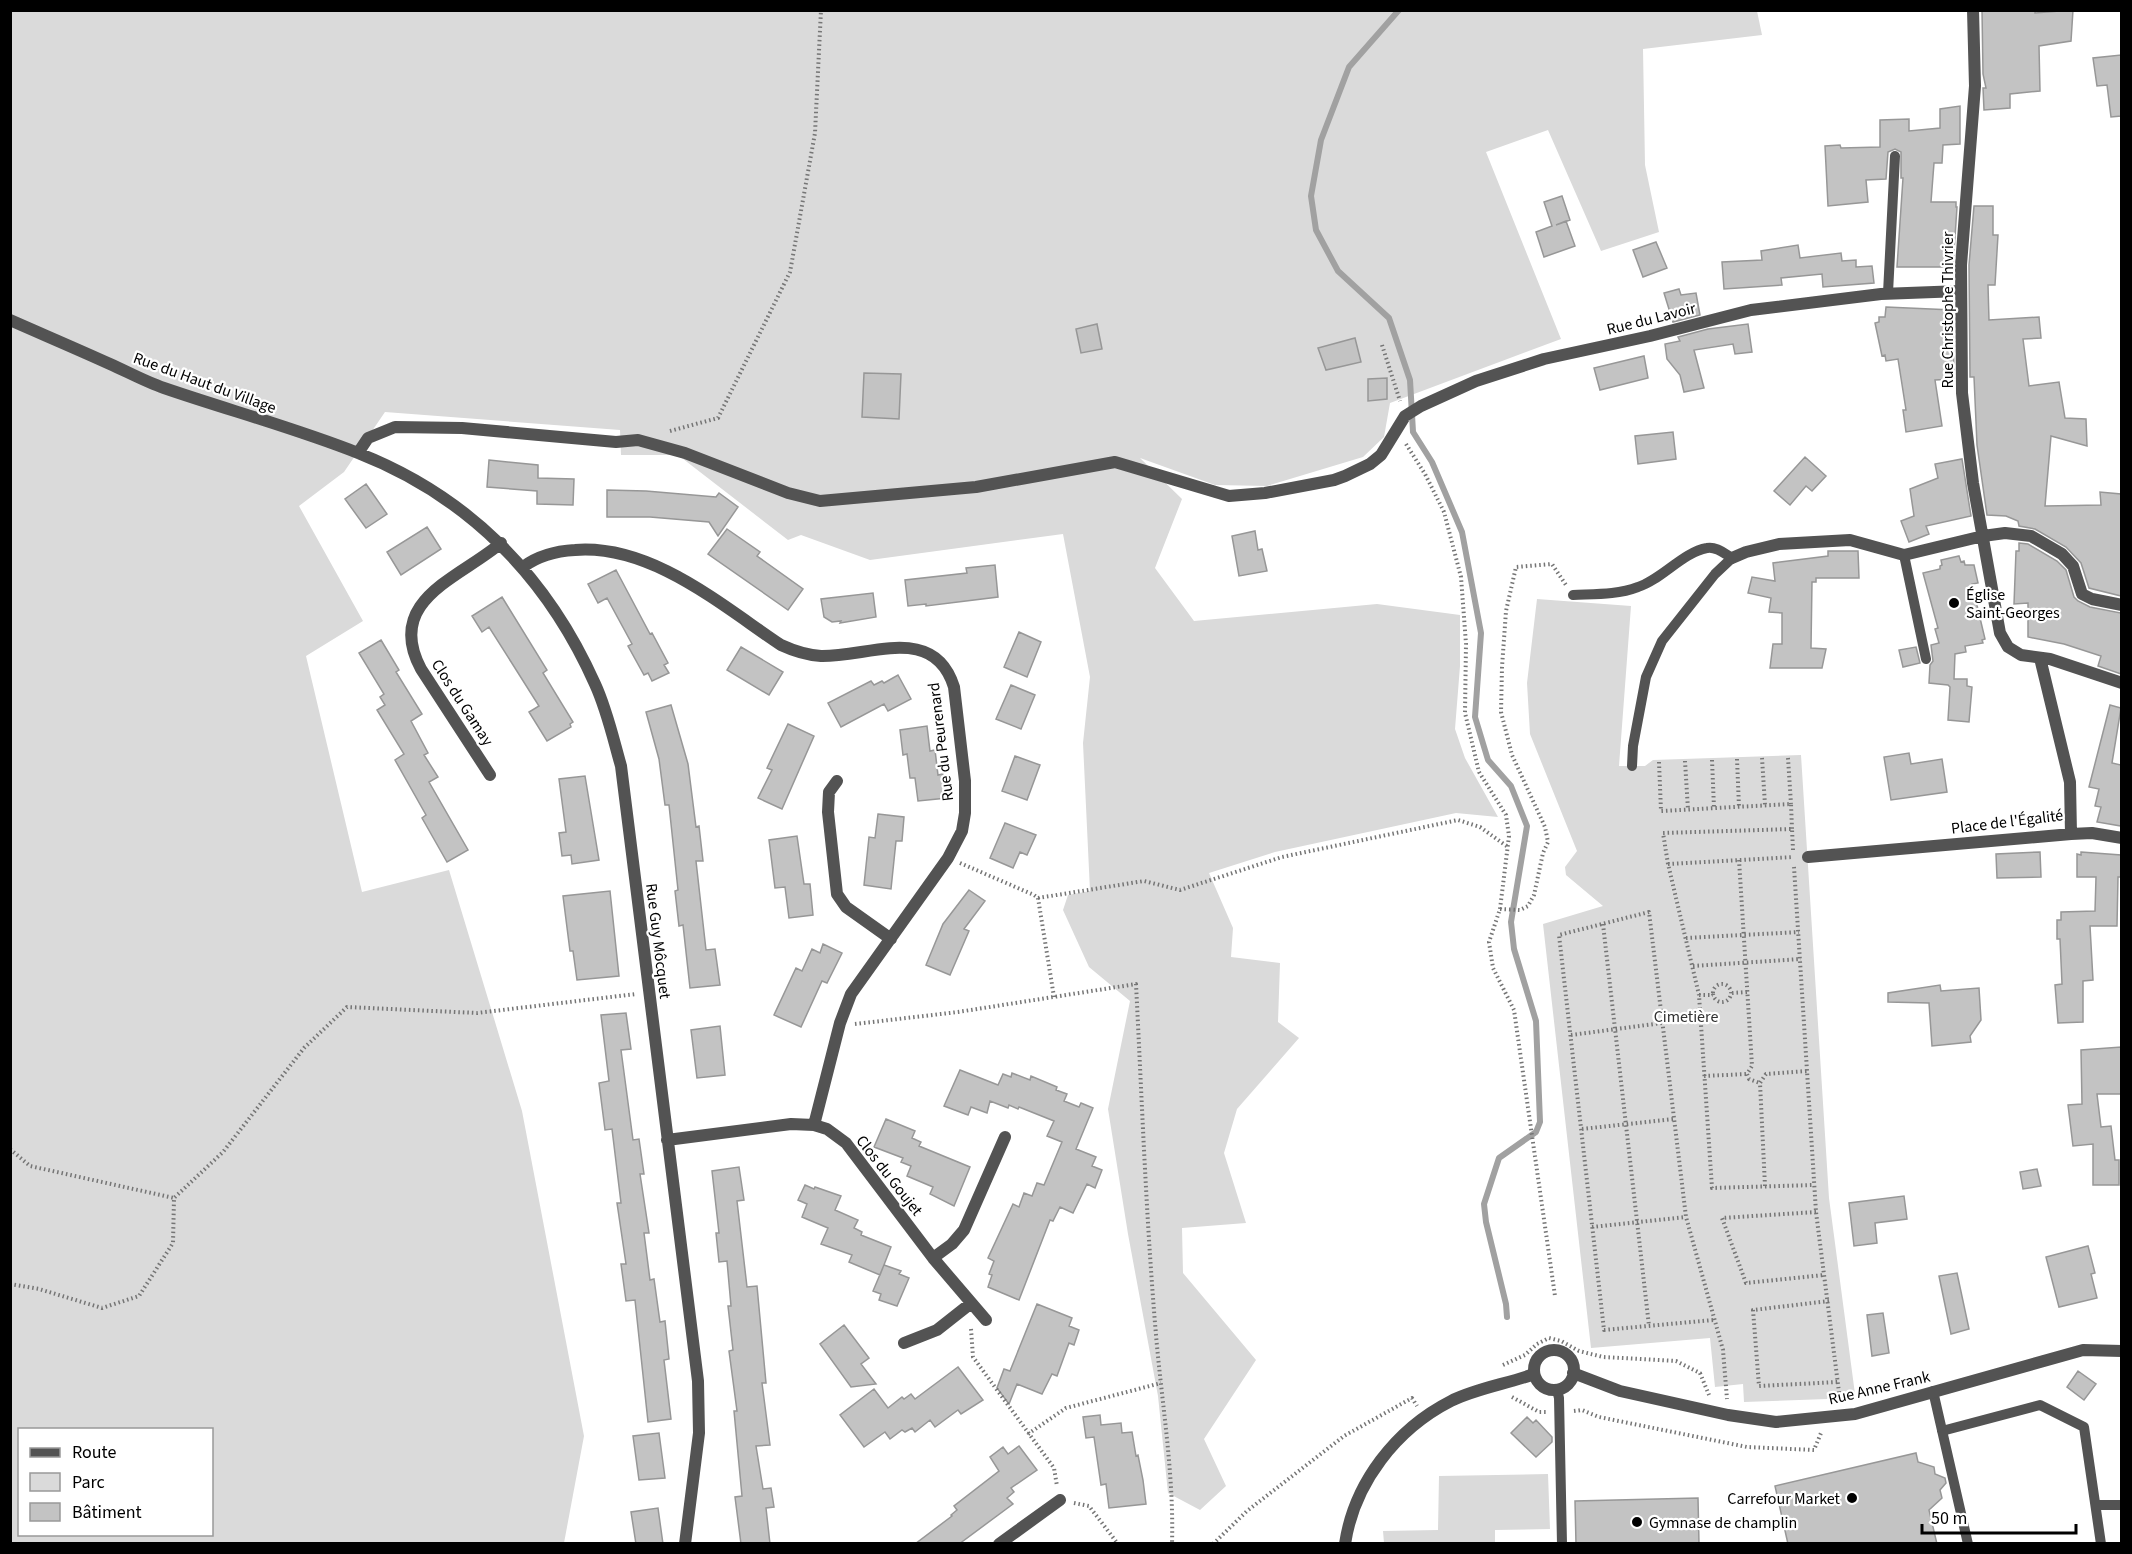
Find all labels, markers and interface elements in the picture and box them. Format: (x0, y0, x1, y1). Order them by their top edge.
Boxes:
street label: Rue Christophe Thivrier (1937, 231, 1959, 388)
street label: Rue du Lavoir (1604, 297, 1699, 341)
street label: Rue du Haut du Village (130, 347, 279, 419)
place label: Église Saint-Georges (1966, 584, 2060, 624)
marker: Église Saint-Georges (1947, 596, 1961, 610)
street label: Clos du Gamay (426, 655, 499, 751)
street label: Rue du Peurenard (923, 681, 959, 803)
street label: Place de l'Égalité (1950, 804, 2065, 840)
street label: Rue Guy Môcquet (640, 882, 676, 1001)
park label: Cimetière (1654, 1006, 1718, 1028)
street label: Clos du Goujet (851, 1131, 928, 1221)
street label: Rue Anne Frank (1826, 1366, 1932, 1410)
legend (18, 1428, 213, 1536)
text: Route (72, 1440, 116, 1465)
text: Parc (72, 1470, 105, 1495)
place label: Carrefour Market (1727, 1488, 1841, 1510)
marker: Carrefour Market (1845, 1491, 1859, 1505)
scale bar (1922, 1497, 2076, 1535)
text: Bâtiment (72, 1500, 142, 1525)
text: 50 m (1931, 1506, 1967, 1531)
place label: Gymnase de champlin (1649, 1512, 1797, 1534)
marker: Gymnase de champlin (1630, 1515, 1644, 1529)

